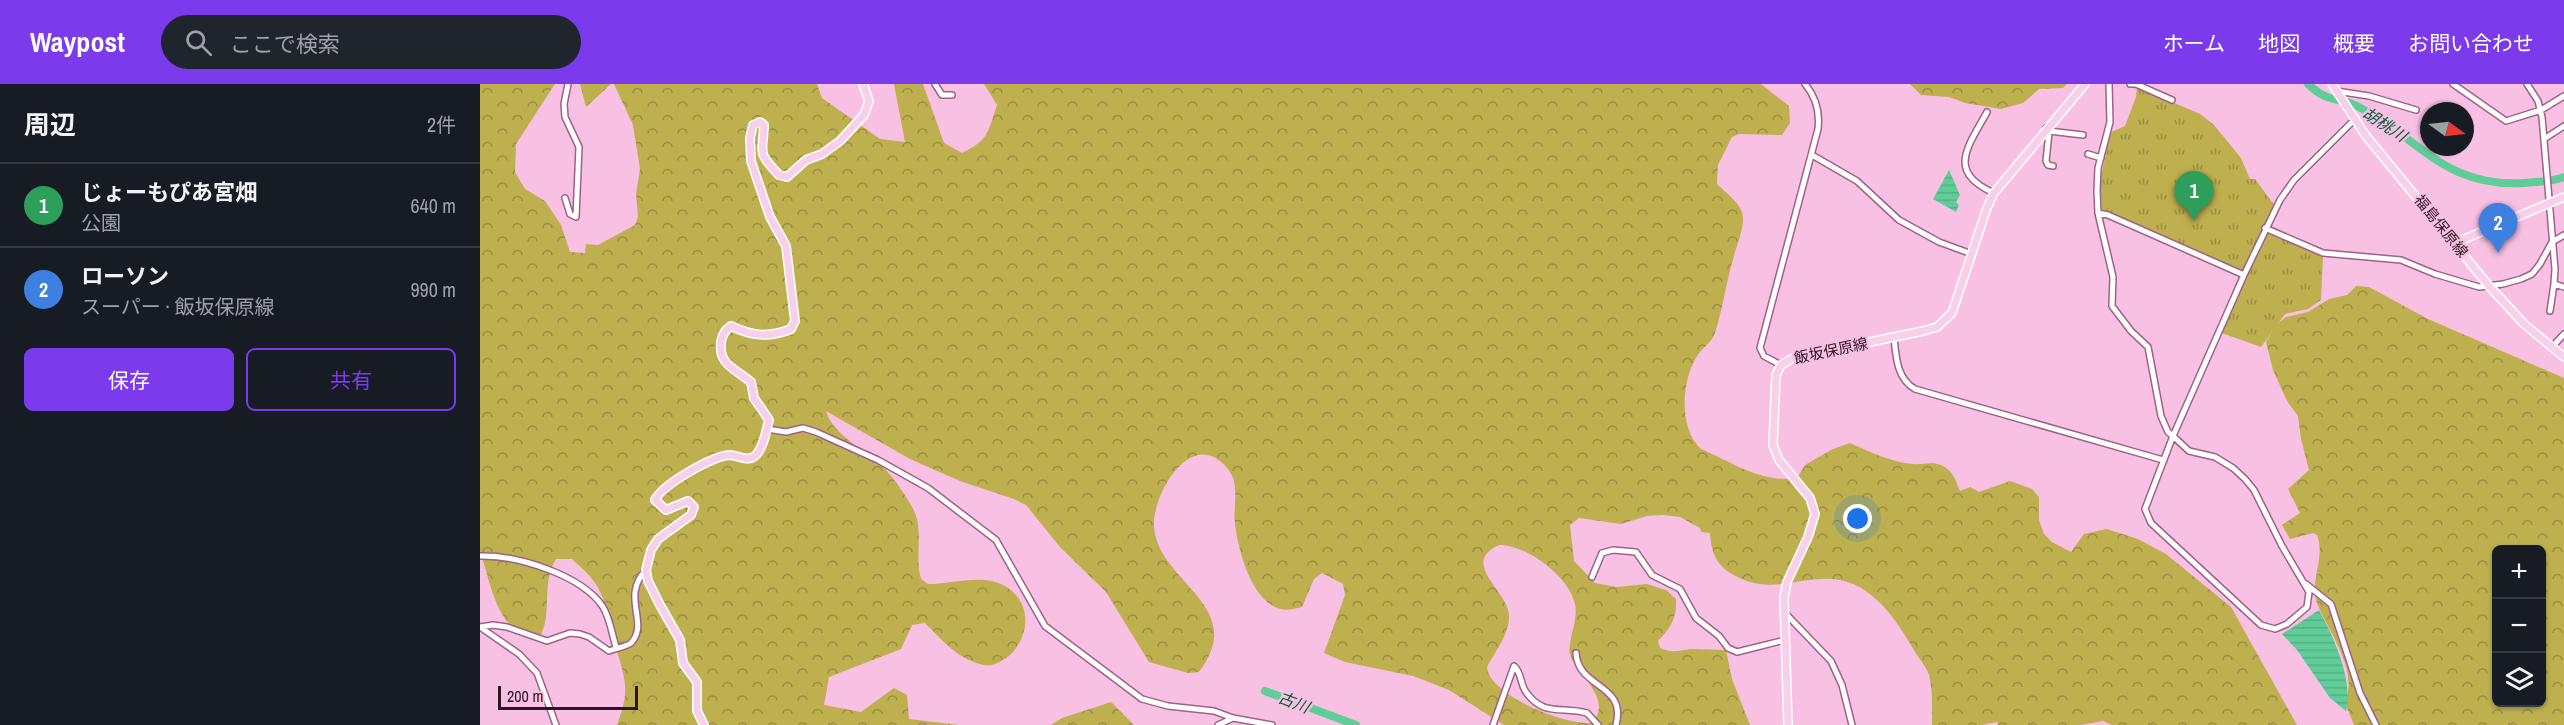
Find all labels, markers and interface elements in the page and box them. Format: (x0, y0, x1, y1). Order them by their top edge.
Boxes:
search box (161, 15, 581, 69)
text: Waypost (30, 23, 125, 61)
icon: search (182, 26, 215, 59)
text: ここで検索 (230, 29, 340, 59)
text: ホーム (2163, 29, 2225, 58)
text: 地図 (2258, 29, 2300, 58)
text: 概要 (2333, 29, 2375, 58)
text: お問い合わせ (2408, 29, 2534, 58)
water label: 胡桃川 (2359, 102, 2413, 147)
north arrow (2420, 102, 2474, 156)
text: 周辺 (24, 107, 76, 142)
text: 2件 (427, 111, 456, 138)
pin: 1 (2174, 172, 2214, 221)
text: じょーもぴあ宮畑 (81, 177, 257, 207)
street label: 福島保原線 (2410, 190, 2473, 261)
text: 1 (39, 192, 48, 219)
text: 640 m (410, 192, 456, 219)
pin: 2 (2478, 204, 2518, 253)
text: 公園 (81, 209, 121, 236)
text: ローソン (81, 261, 169, 291)
text: 2 (39, 276, 48, 303)
text: 990 m (410, 276, 456, 303)
text: スーパー · 飯坂保原線 (81, 293, 274, 320)
street label: 飯坂保原線 (1792, 332, 1870, 369)
button: 保存 (24, 348, 234, 411)
button: 共有 (246, 348, 456, 411)
your location (1843, 504, 1872, 533)
map controls (2492, 545, 2546, 707)
button: + (2492, 545, 2546, 599)
button: − (2492, 599, 2546, 653)
button: layers (2492, 653, 2546, 707)
scale bar (498, 683, 638, 710)
text: 200 m (507, 685, 543, 707)
water label: 古川 (1275, 686, 1315, 719)

